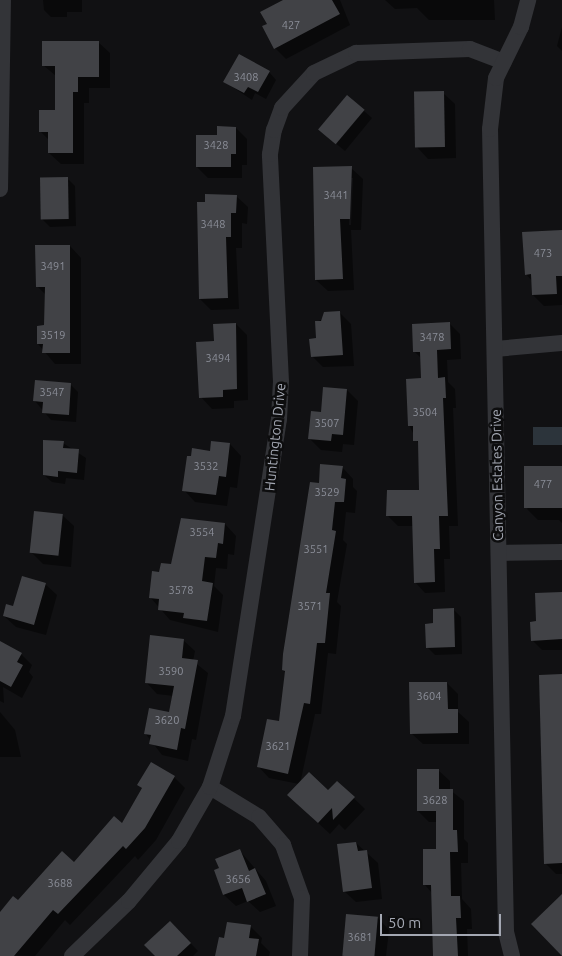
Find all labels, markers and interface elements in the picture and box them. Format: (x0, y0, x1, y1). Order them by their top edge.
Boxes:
house number: 427 (282, 18, 300, 32)
house number: 3408 (234, 70, 258, 84)
house number: 3428 (204, 138, 228, 152)
house number: 3441 (324, 188, 348, 202)
house number: 3448 (201, 217, 225, 231)
house number: 473 (534, 246, 552, 260)
house number: 3491 (41, 259, 65, 273)
house number: 3519 (41, 328, 65, 342)
house number: 3478 (420, 330, 444, 344)
house number: 3494 (206, 351, 230, 365)
street label: Huntington Drive (261, 382, 289, 492)
house number: 3547 (40, 385, 64, 399)
house number: 3504 (413, 405, 437, 419)
street label: Canyon Estates Drive (487, 409, 507, 541)
house number: 3507 (315, 416, 339, 430)
house number: 3532 (194, 459, 218, 473)
house number: 477 (534, 477, 552, 491)
house number: 3529 (315, 485, 339, 499)
house number: 3554 (190, 525, 214, 539)
house number: 3551 (304, 542, 328, 556)
house number: 3578 (169, 583, 193, 597)
house number: 3571 (298, 599, 322, 613)
house number: 3590 (159, 664, 183, 678)
house number: 3604 (417, 689, 441, 703)
house number: 3620 (155, 713, 179, 727)
house number: 3621 (266, 739, 290, 753)
house number: 3628 (423, 793, 447, 807)
house number: 3656 (226, 872, 250, 886)
house number: 3688 (48, 876, 72, 890)
scale bar (382, 904, 503, 936)
text: 50 m (388, 914, 421, 931)
house number: 3681 (348, 930, 372, 944)

